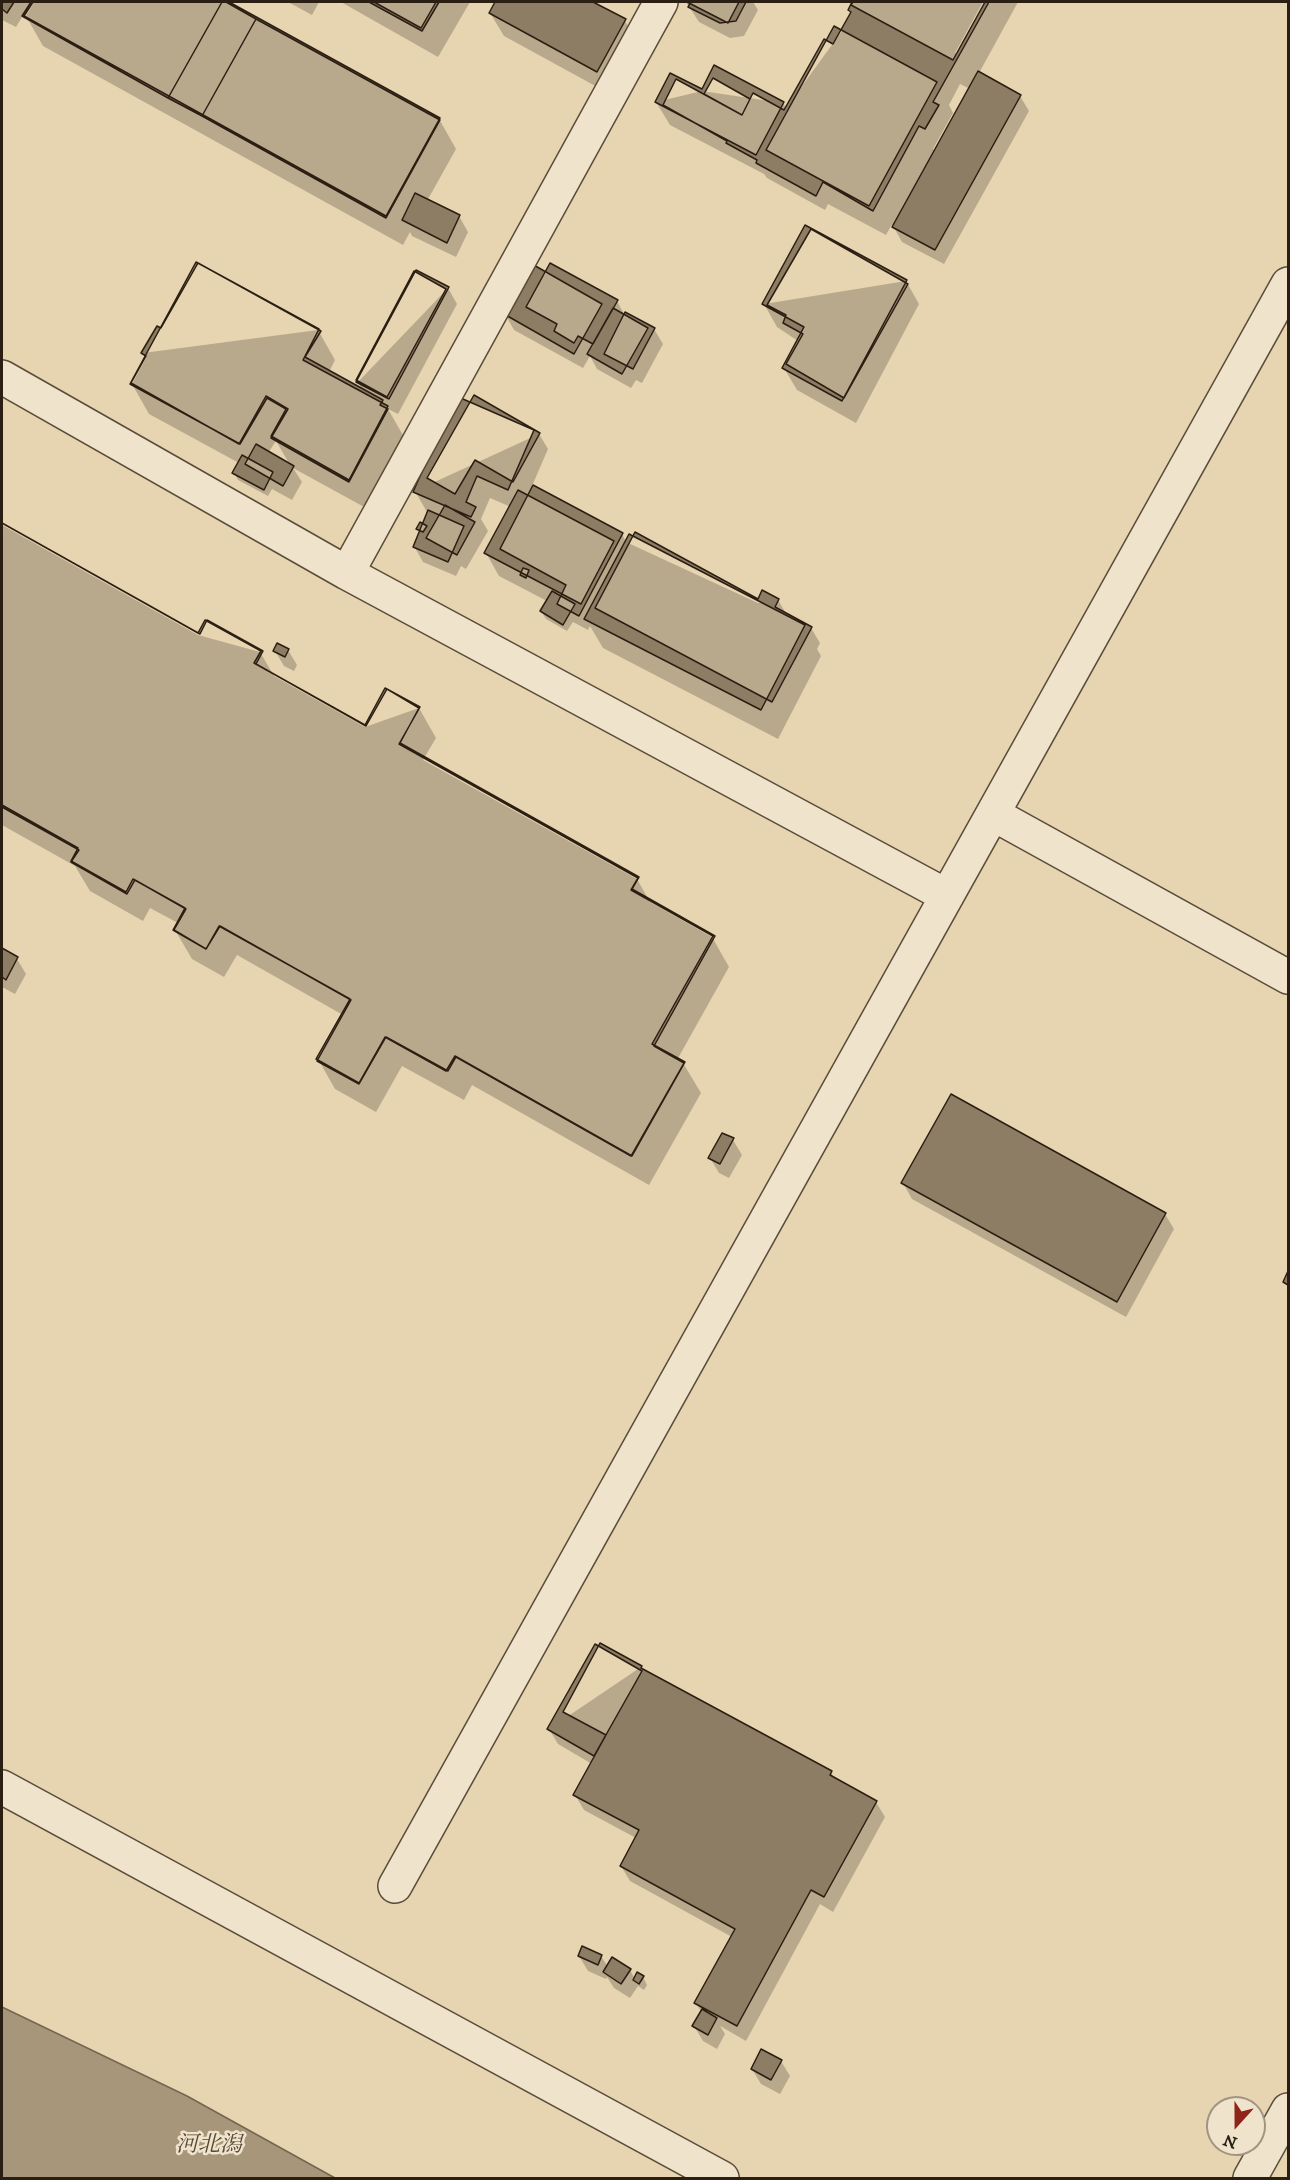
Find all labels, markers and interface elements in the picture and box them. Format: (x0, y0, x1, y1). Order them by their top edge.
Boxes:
north arrow (1206, 2096, 1266, 2156)
text: N (1221, 2129, 1240, 2153)
water label: 河北潟 (176, 2133, 242, 2159)

